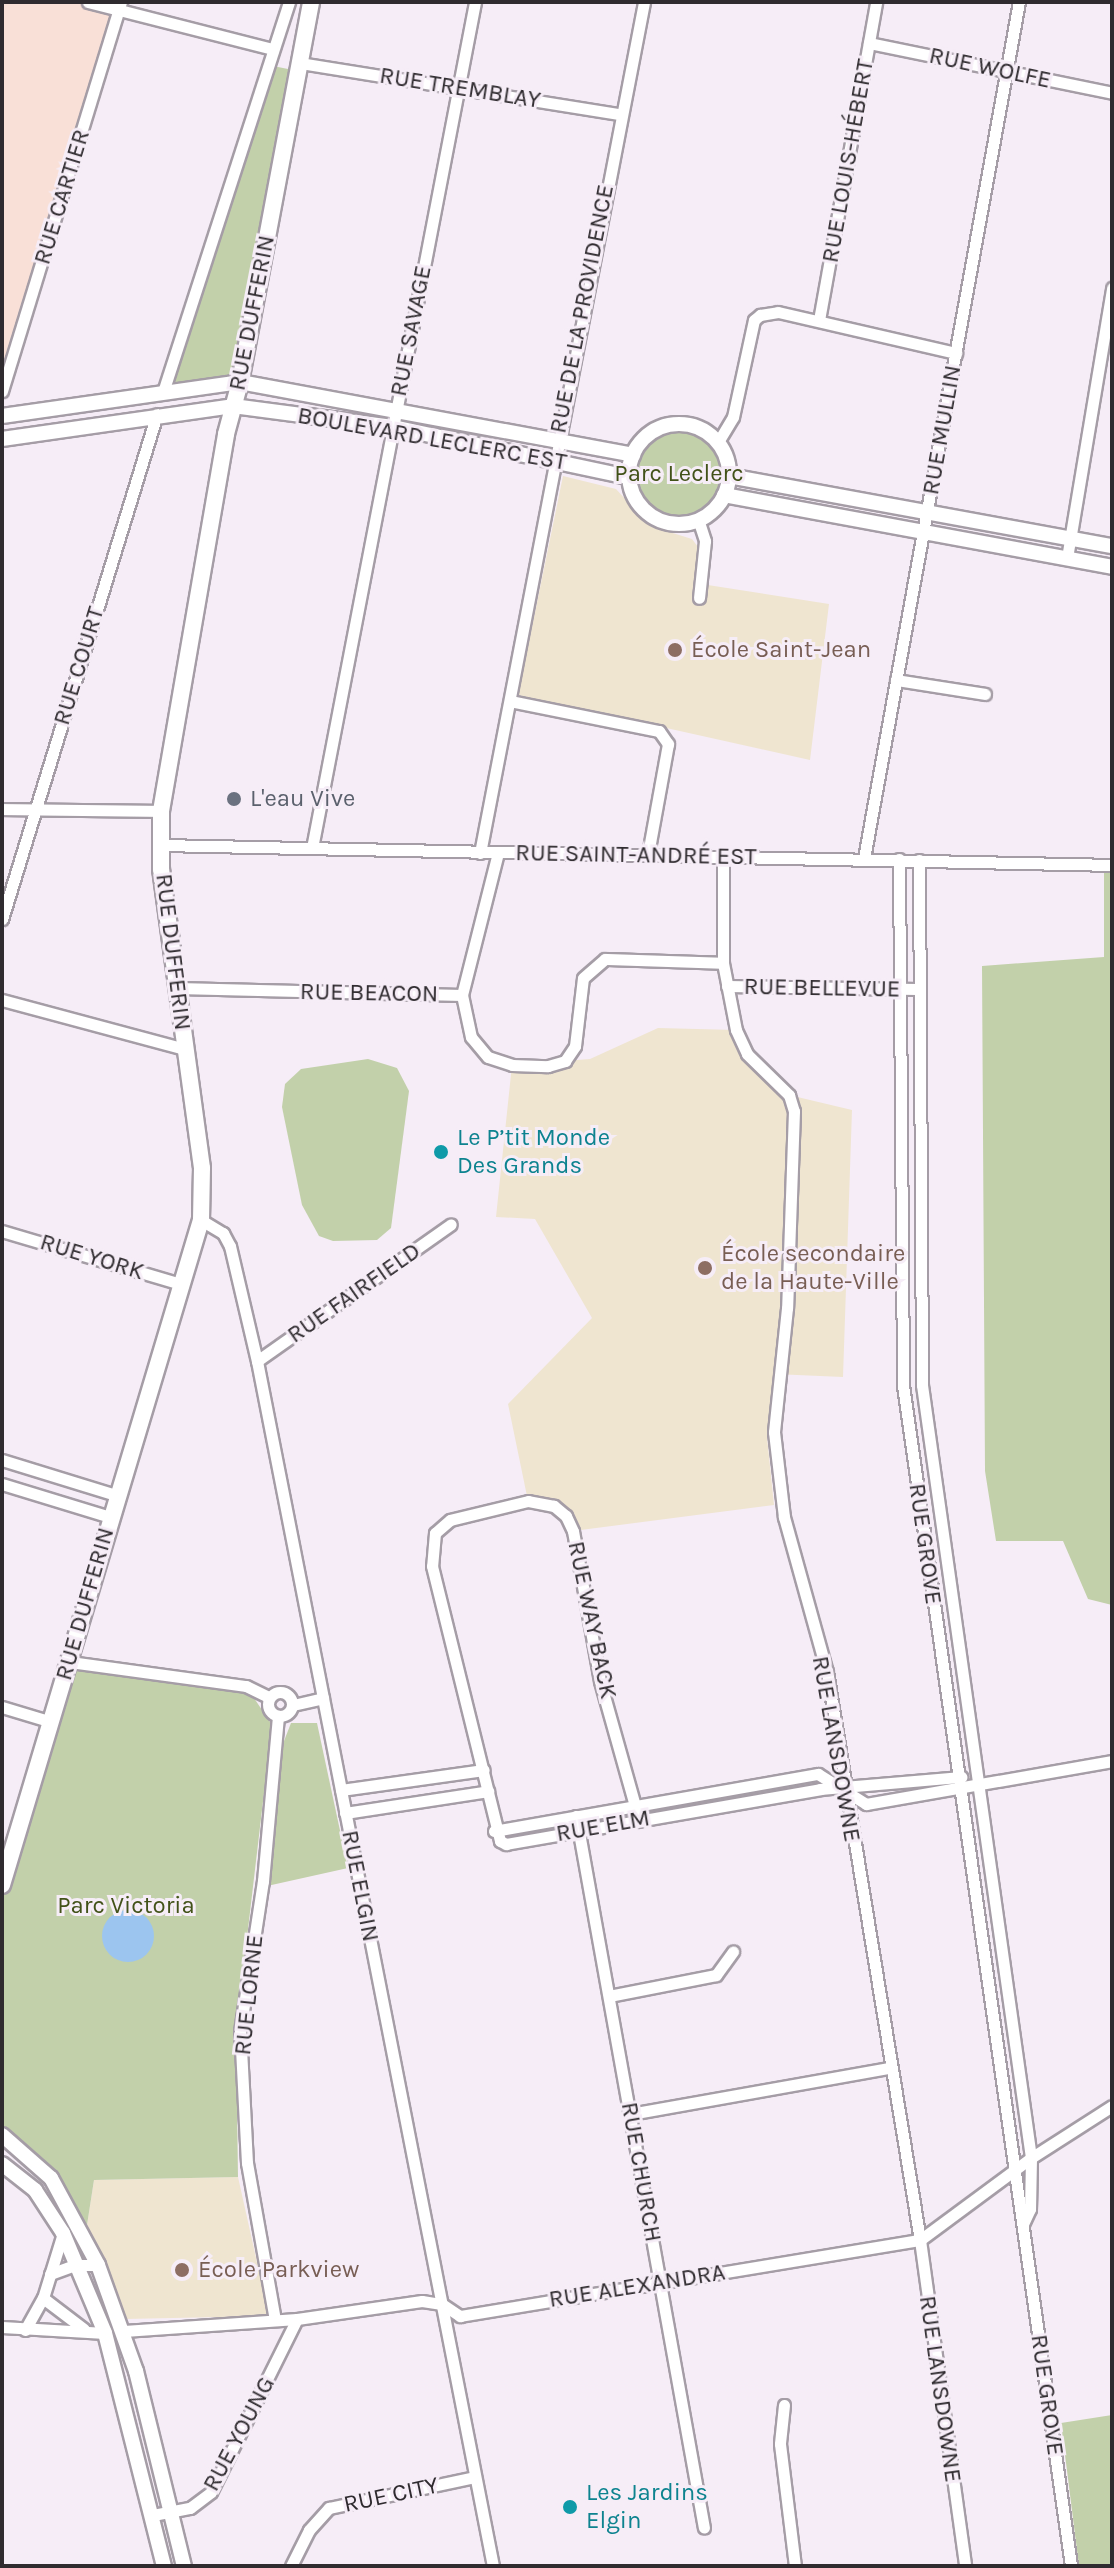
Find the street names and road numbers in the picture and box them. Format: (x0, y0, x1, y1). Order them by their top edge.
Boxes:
street label: RUE WOLFE (926, 41, 1054, 95)
street label: RUE LOUIS-HÉBERT (816, 57, 880, 265)
street label: RUE TREMBLAY (377, 61, 543, 115)
street label: RUE CARTIER (28, 126, 96, 268)
street label: RUE DE LA PROVIDENCE (544, 182, 620, 436)
street label: RUE DUFFERIN (223, 233, 281, 393)
street label: RUE SAVAGE (384, 263, 438, 399)
street label: RUE MULLIN (916, 363, 968, 497)
street label: BOULEVARD LECLERC EST (295, 401, 569, 477)
street label: RUE COURT (47, 603, 111, 729)
street label: RUE SAINT-ANDRÉ EST (515, 838, 757, 872)
street label: RUE DUFFERIN (149, 872, 197, 1032)
street label: RUE BELLEVUE (743, 972, 901, 1004)
street label: RUE BEACON (300, 977, 438, 1009)
street label: RUE YORK (37, 1228, 147, 1286)
street label: RUE FAIRFIELD (282, 1237, 426, 1349)
street label: RUE GROVE (902, 1482, 948, 1606)
street label: RUE DUFFERIN (49, 1524, 121, 1684)
street label: RUE WAY BACK (561, 1539, 623, 1701)
street label: RUE LANSDOWNE (805, 1654, 867, 1844)
street label: RUE ELM (554, 1804, 652, 1848)
street label: RUE ELGIN (335, 1828, 385, 1944)
street label: RUE LORNE (228, 1933, 270, 2057)
street label: RUE CHURCH (615, 2100, 667, 2244)
street label: RUE ALEXANDRA (547, 2258, 727, 2314)
street label: RUE LANSDOWNE (913, 2294, 967, 2484)
street label: RUE GROVE (1024, 2333, 1070, 2457)
street label: RUE YOUNG (197, 2372, 281, 2496)
street label: RUE CITY (341, 2471, 441, 2519)

